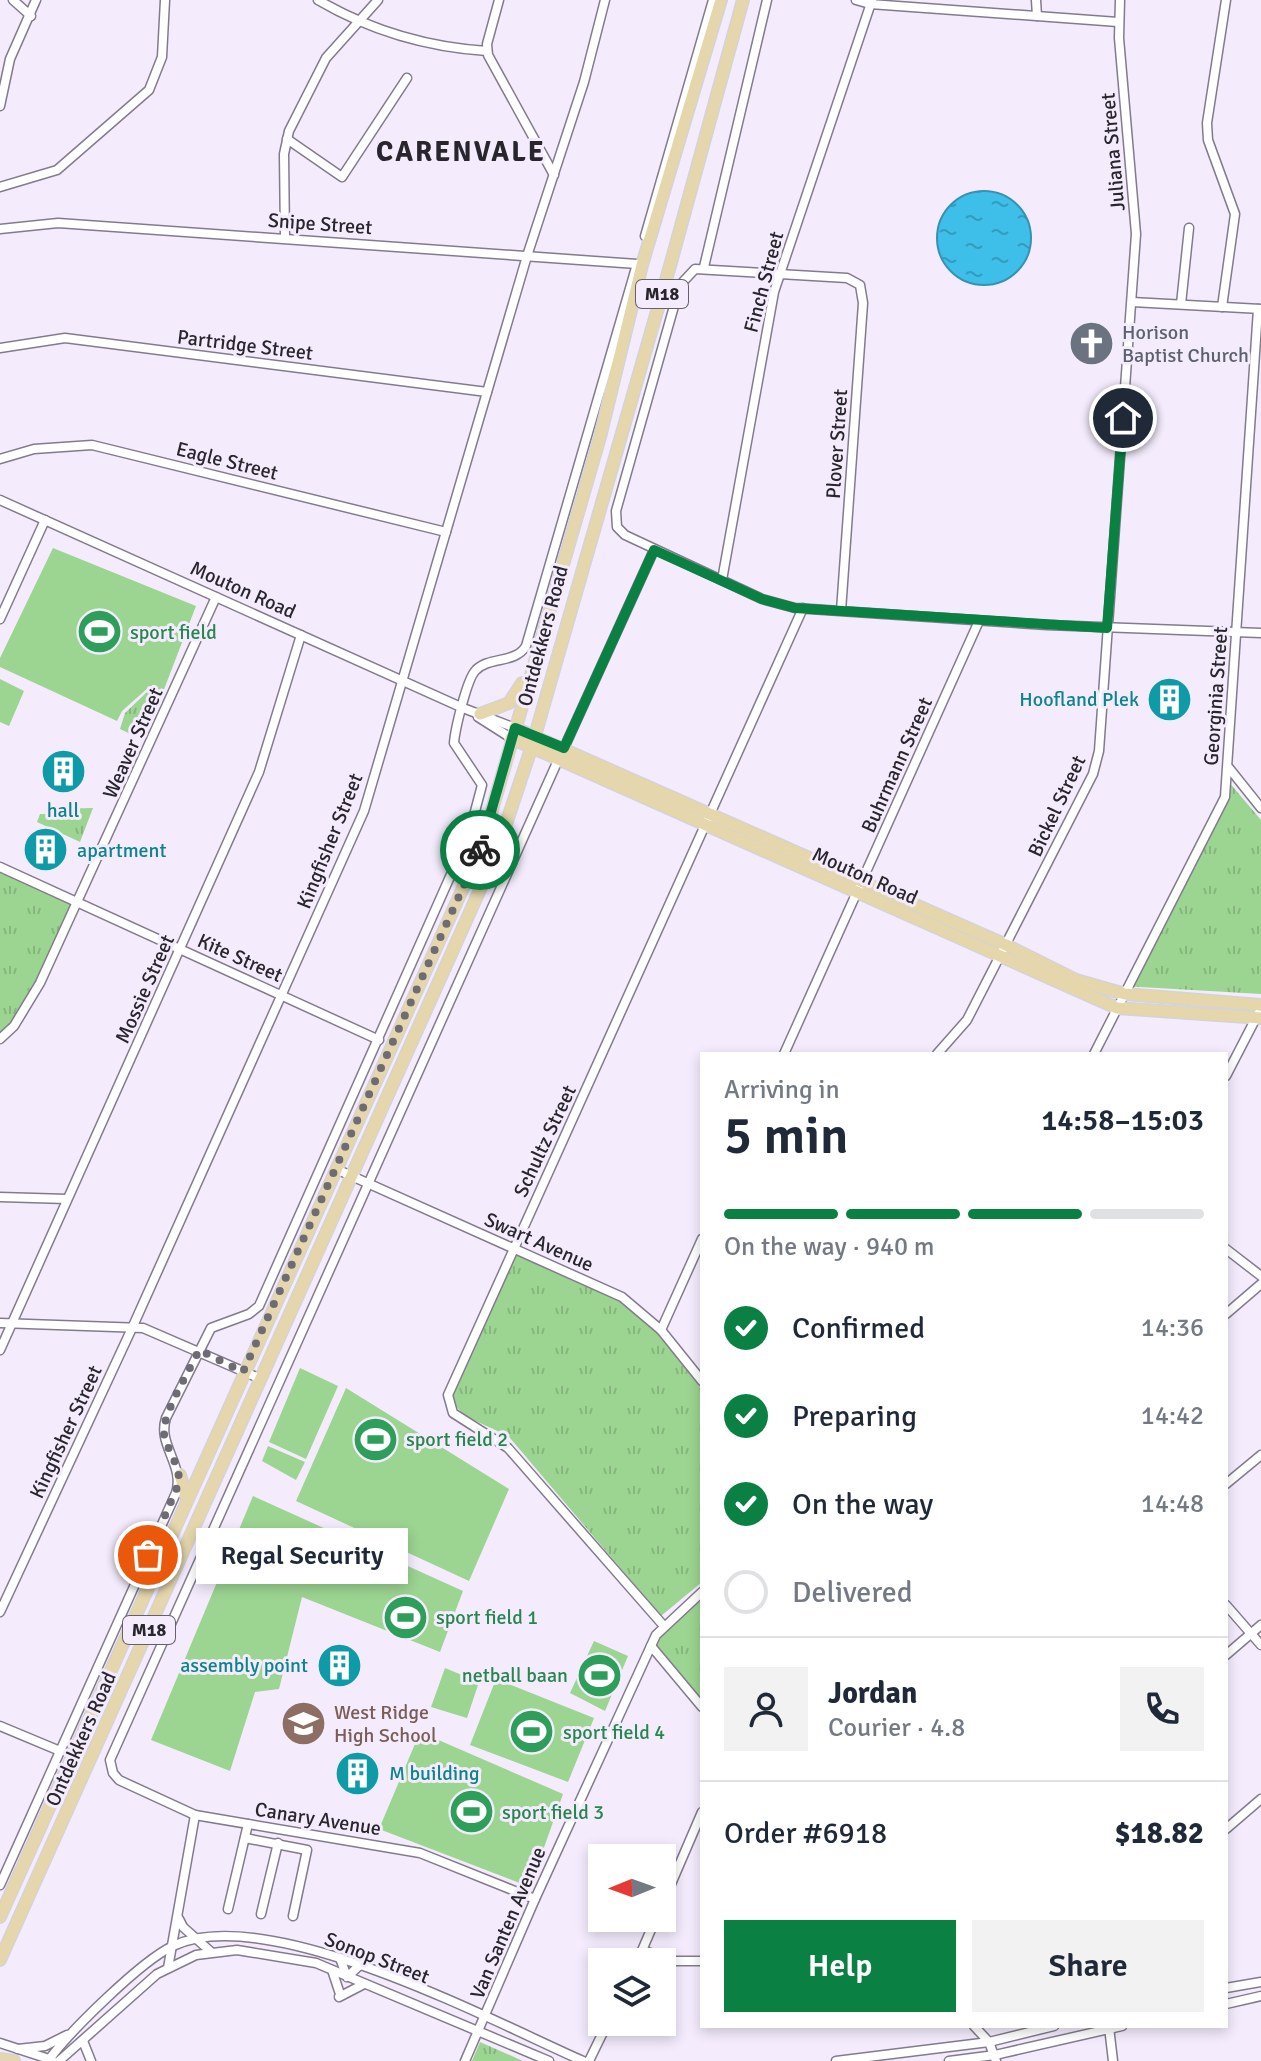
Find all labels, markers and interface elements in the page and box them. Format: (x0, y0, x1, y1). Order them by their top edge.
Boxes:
street label: Juliana Street (1095, 92, 1131, 212)
district label: CARENVALE (376, 135, 546, 169)
street label: Snipe Street (267, 208, 373, 240)
street label: Finch Street (739, 229, 789, 335)
road number: M18 (636, 280, 688, 308)
church icon: Horison Baptist Church (1067, 320, 1115, 368)
place label: Horison Baptist Church (1122, 320, 1249, 368)
street label: Partridge Street (176, 324, 314, 366)
pin (1089, 384, 1157, 452)
street label: Plover Street (821, 388, 853, 500)
icon: home (1101, 396, 1145, 440)
street label: Eagle Street (174, 436, 280, 486)
street label: Mouton Road (186, 556, 300, 624)
street label: Ontdekkers Road (512, 563, 574, 709)
sports icon: sport field (75, 608, 123, 656)
place label: sport field (130, 620, 217, 645)
street label: Georginia Street (1199, 626, 1233, 766)
building icon: Hoofland Plek (1146, 675, 1194, 723)
street label: Weaver Street (97, 684, 169, 802)
place label: Hoofland Plek (1019, 687, 1139, 712)
street label: Buhrmann Street (856, 693, 938, 837)
building icon: hall (39, 747, 87, 795)
street label: Bickel Street (1023, 751, 1091, 861)
street label: Kingfisher Street (291, 770, 369, 912)
place label: hall (47, 798, 79, 823)
courier (440, 810, 520, 890)
building icon: apartment (22, 826, 70, 874)
icon: bike (458, 828, 502, 872)
place label: apartment (77, 838, 167, 863)
street label: Mouton Road (808, 842, 922, 910)
street label: Kite Street (194, 928, 286, 988)
street label: Mossie Street (110, 931, 180, 1047)
text: Arriving in (724, 1074, 840, 1106)
street label: Schultz Street (508, 1081, 582, 1201)
text: 14:58–15:03 (1041, 1102, 1204, 1139)
text: 5 min (724, 1104, 849, 1168)
street label: Swart Avenue (481, 1207, 597, 1277)
text: On the way · 940 m (724, 1231, 934, 1263)
icon: check (724, 1306, 768, 1350)
text: Confirmed (792, 1310, 925, 1347)
text: 14:36 (1141, 1312, 1204, 1344)
street label: Kingfisher Street (24, 1361, 108, 1503)
icon: check (724, 1394, 768, 1438)
text: Preparing (792, 1398, 917, 1435)
text: 14:42 (1141, 1400, 1204, 1432)
sports icon: sport field 2 (351, 1415, 399, 1463)
place label: sport field 2 (406, 1427, 508, 1452)
icon: check (724, 1482, 768, 1526)
text: On the way (792, 1486, 933, 1523)
text: 14:48 (1141, 1488, 1204, 1520)
pin (114, 1521, 182, 1589)
callout: Regal Security (196, 1527, 408, 1583)
icon: bag (126, 1533, 170, 1577)
text: Regal Security (221, 1540, 384, 1572)
text: Delivered (792, 1574, 913, 1611)
sports icon: sport field 1 (381, 1593, 429, 1641)
place label: sport field 1 (436, 1605, 538, 1630)
road number: M18 (123, 1616, 175, 1644)
building icon: assembly point (315, 1641, 363, 1689)
sports icon: netball baan (575, 1651, 623, 1699)
place label: assembly point (180, 1653, 308, 1678)
place label: netball baan (462, 1663, 568, 1688)
button: person (724, 1667, 808, 1751)
button: phone (1120, 1667, 1204, 1751)
street label: Ontdekkers Road (40, 1668, 122, 1810)
text: Jordan (828, 1675, 917, 1712)
school or university icon: West Ridge High School (279, 1699, 327, 1747)
place label: West Ridge High School (334, 1700, 437, 1748)
sports icon: sport field 4 (508, 1708, 556, 1756)
text: Courier · 4.8 (828, 1712, 965, 1744)
place label: sport field 4 (563, 1720, 665, 1745)
building icon: M building (334, 1749, 382, 1797)
place label: M building (389, 1761, 480, 1786)
sports icon: sport field 3 (447, 1788, 495, 1836)
street label: Canary Avenue (253, 1797, 383, 1841)
place label: sport field 3 (502, 1800, 604, 1825)
text: Order #6918 (724, 1815, 887, 1852)
text: $18.82 (1114, 1815, 1204, 1852)
street label: Van Santen Avenue (465, 1843, 551, 2003)
north arrow (588, 1844, 676, 1932)
map controls (588, 1844, 676, 2036)
button: Help (724, 1920, 956, 2012)
button: Share (972, 1920, 1204, 2012)
street label: Sonop Street (321, 1927, 433, 1989)
button: layers (588, 1948, 676, 2036)

